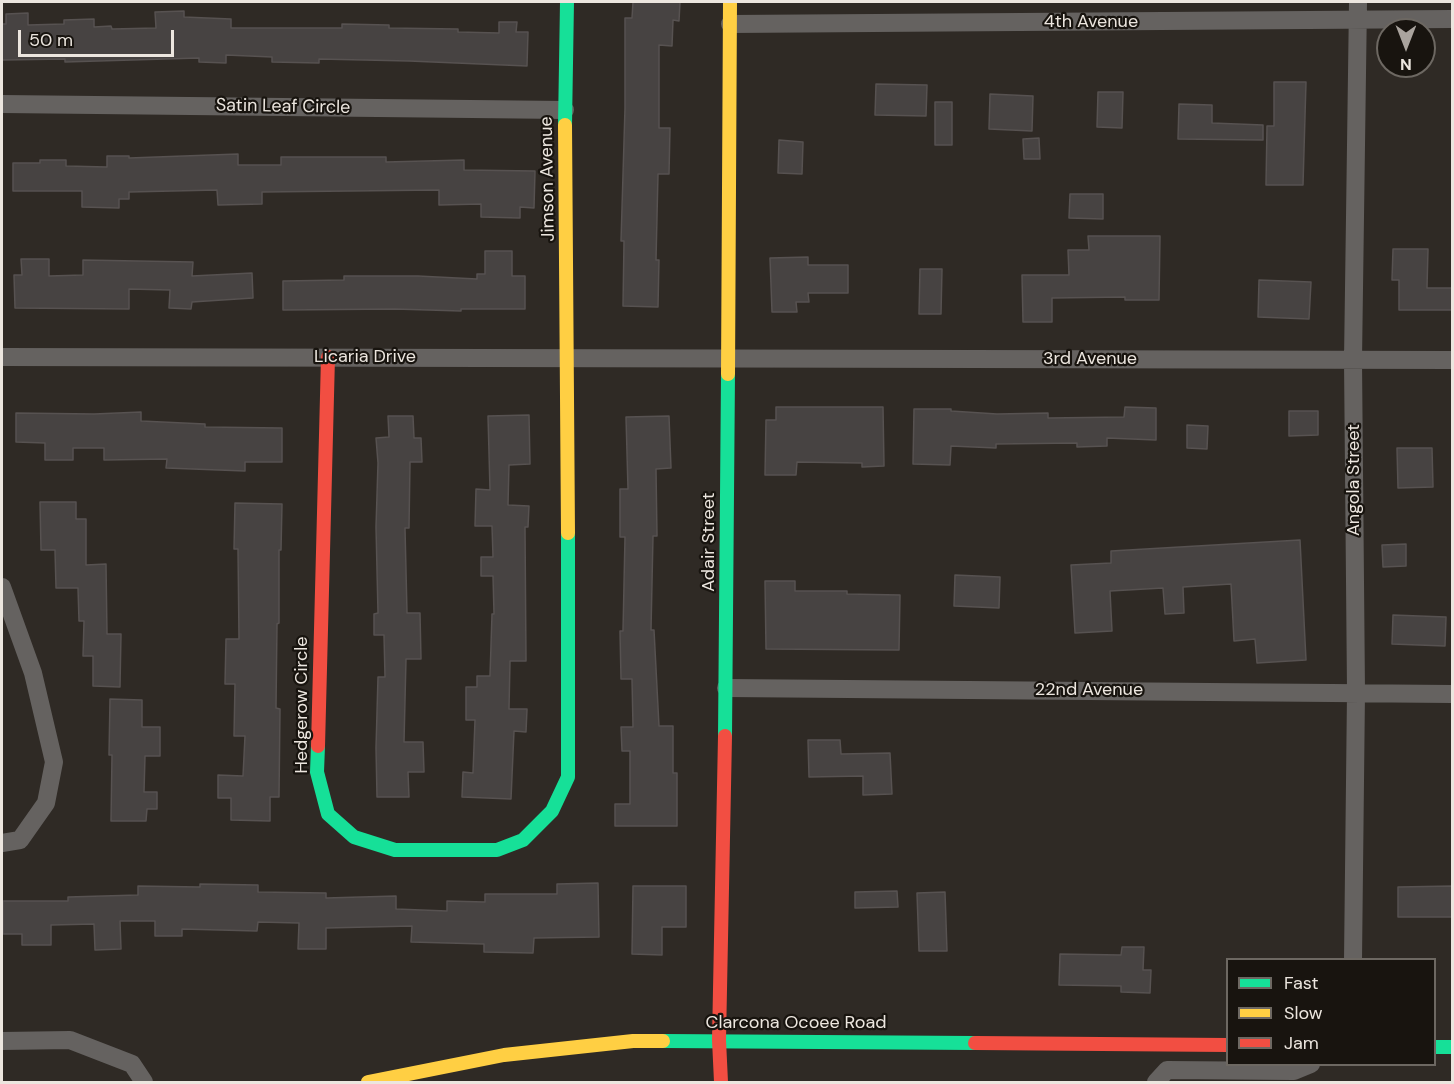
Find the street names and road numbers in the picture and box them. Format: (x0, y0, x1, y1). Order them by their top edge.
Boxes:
street label: 4th Avenue (1044, 11, 1138, 33)
street label: Satin Leaf Circle (216, 95, 350, 119)
street label: Jimson Avenue (536, 116, 560, 242)
street label: Licaria Drive (314, 346, 416, 368)
street label: 3rd Avenue (1043, 348, 1137, 370)
street label: Angola Street (1343, 424, 1365, 536)
street label: Adair Street (698, 492, 720, 592)
street label: Hedgerow Circle (291, 637, 313, 773)
street label: 22nd Avenue (1035, 679, 1143, 701)
street label: Clarcona Ocoee Road (706, 1012, 886, 1034)

